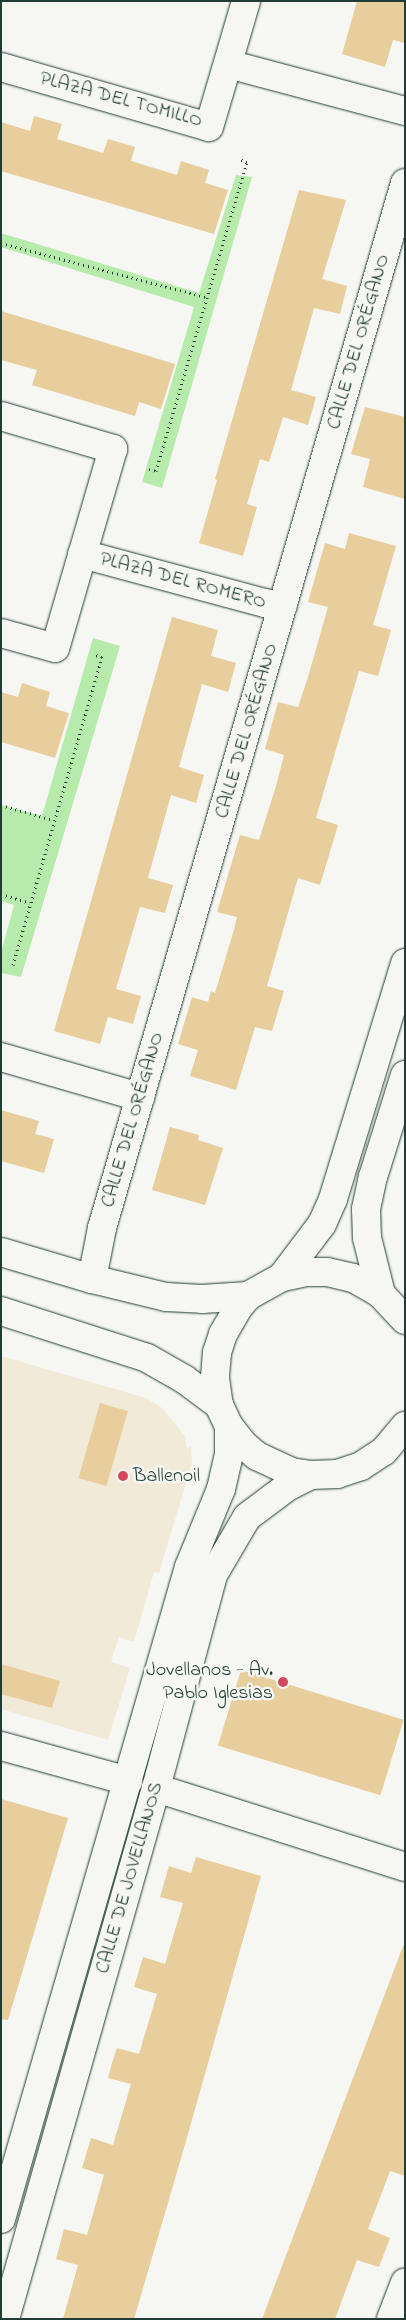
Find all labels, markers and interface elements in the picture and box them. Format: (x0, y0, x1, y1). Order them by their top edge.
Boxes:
street label: PLAZA DEL TOMILLO (37, 67, 205, 133)
street label: CALLE DEL ORÉGANO (323, 252, 395, 432)
street label: PLAZA DEL ROMERO (97, 547, 269, 615)
street label: CALLE DEL ORÉGANO (211, 641, 283, 821)
street label: CALLE DEL ORÉGANO (97, 1030, 169, 1210)
place label: Ballenoil (133, 1464, 200, 1488)
marker: Ballenoil (117, 1470, 129, 1482)
place label: Jovellanos - Av. Pablo Iglesias (146, 1658, 273, 1705)
marker: Jovellanos - Av. Pablo Iglesias (277, 1676, 289, 1688)
street label: CALLE DE JOVELLANOS (91, 1780, 169, 1976)

